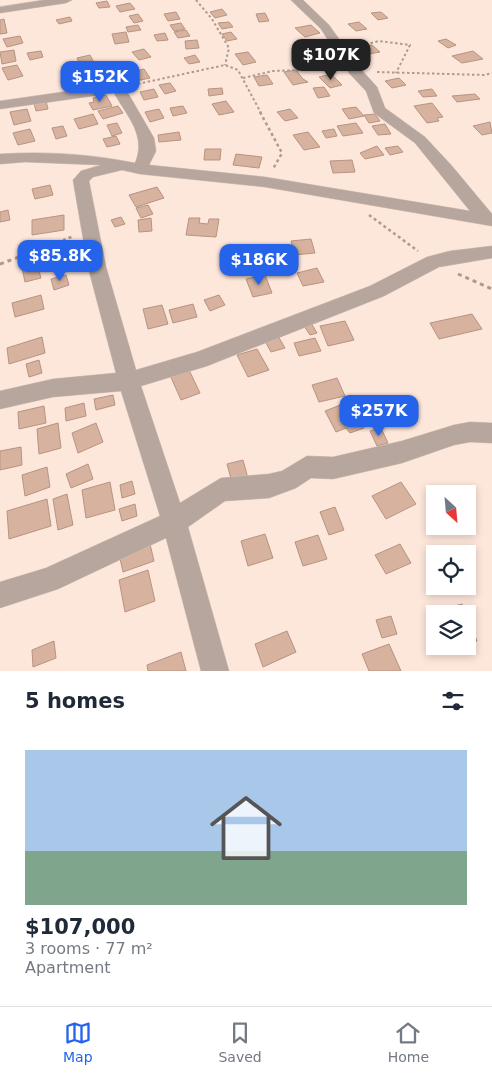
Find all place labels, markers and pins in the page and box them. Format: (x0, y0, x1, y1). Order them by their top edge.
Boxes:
pin: $107K (296, 38, 366, 81)
pin: $152K (65, 61, 135, 103)
pin: $85.8K (19, 240, 101, 282)
pin: $186K (224, 244, 294, 286)
pin: $257K (344, 394, 414, 437)

